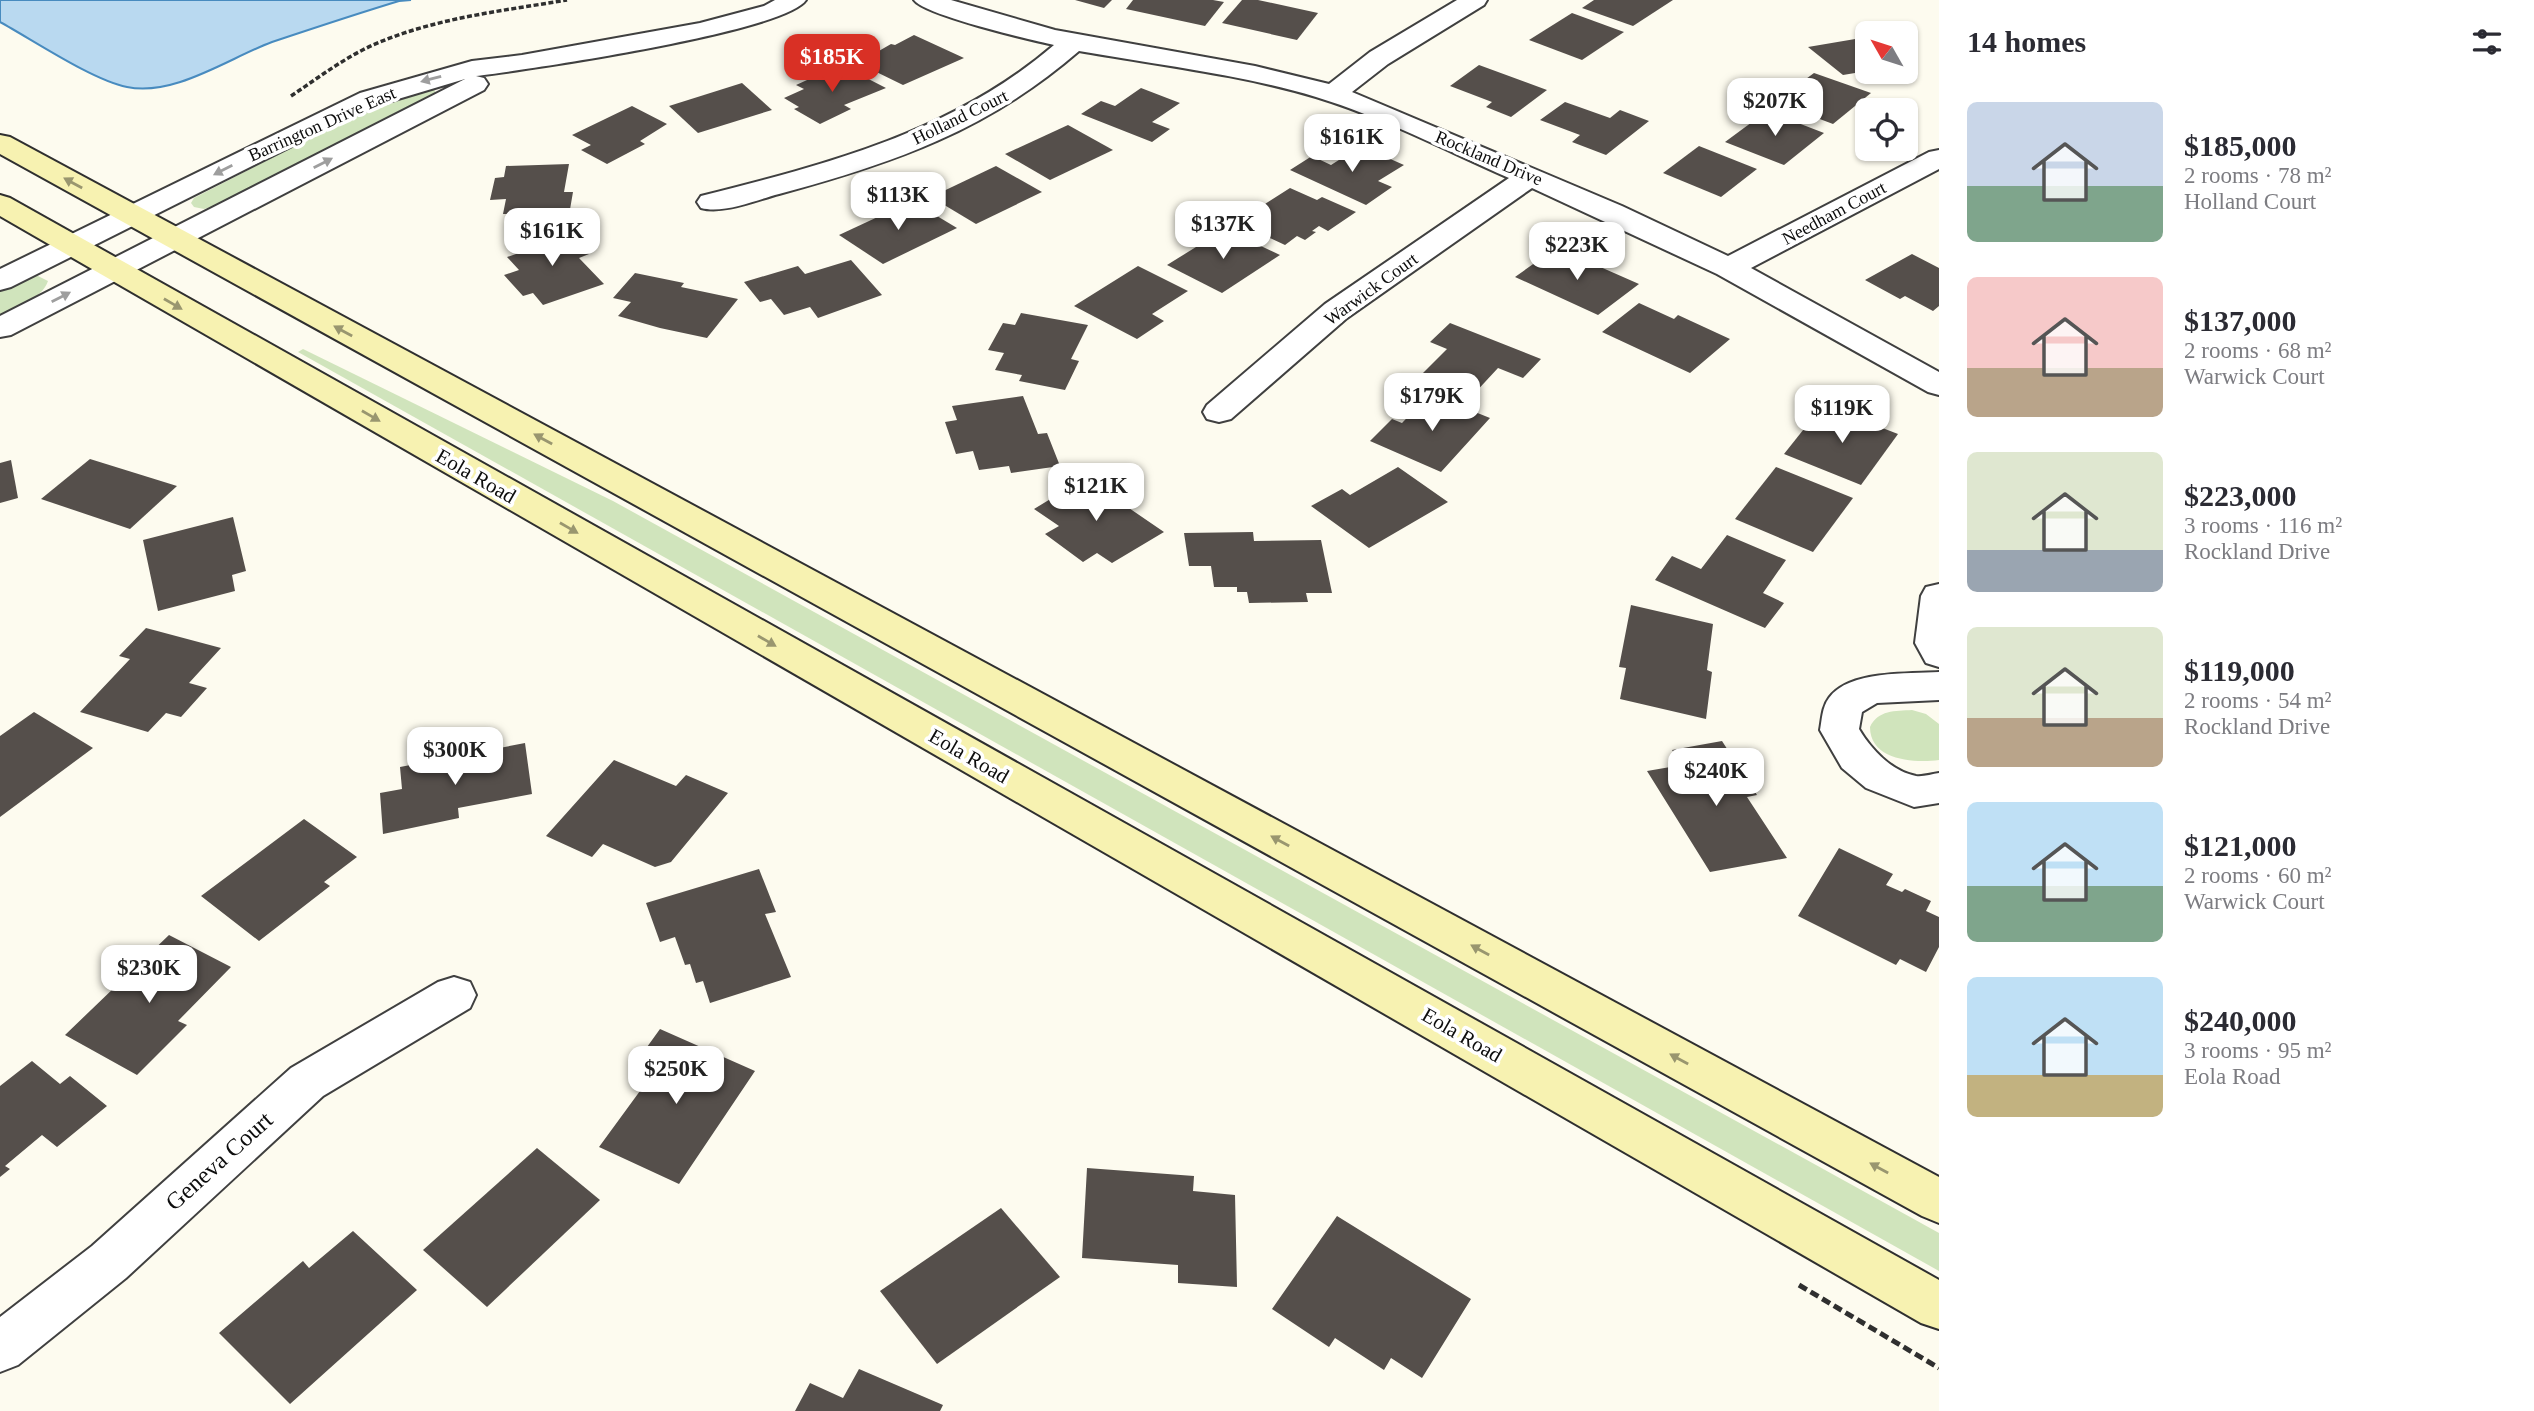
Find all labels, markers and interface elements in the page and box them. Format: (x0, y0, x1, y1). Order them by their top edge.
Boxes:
north arrow (1855, 21, 1918, 84)
map controls (1855, 21, 1918, 161)
icon: filters (2468, 23, 2506, 61)
text: 14 homes (1967, 25, 2086, 58)
pin: $185K (783, 34, 881, 94)
text: $185K (800, 44, 864, 69)
one-way arrow (420, 74, 442, 85)
pin: $207K (1726, 78, 1824, 138)
street label: Barrington Drive East (245, 83, 399, 165)
street label: Holland Court (909, 85, 1011, 149)
text: $207K (1743, 88, 1807, 113)
button: locate (1855, 98, 1918, 161)
pin: $161K (1303, 114, 1401, 174)
text: $161K (1320, 124, 1384, 149)
street label: Rockland Drive (1432, 126, 1546, 190)
text: $185,000 (2184, 129, 2297, 162)
icon: home (2023, 130, 2107, 214)
one-way arrow (313, 158, 333, 169)
text: 2 rooms · 78 m² (2184, 163, 2331, 188)
one-way arrow (213, 164, 233, 175)
pin: $113K (849, 173, 947, 232)
one-way arrow (63, 177, 83, 189)
street label: Needham Court (1779, 177, 1889, 249)
text: $113K (867, 182, 929, 207)
text: Holland Court (2184, 189, 2316, 214)
pin: $137K (1174, 202, 1272, 261)
pin: $161K (503, 208, 601, 268)
text: $137K (1191, 211, 1255, 236)
text: $161K (520, 218, 584, 243)
pin: $223K (1528, 222, 1626, 282)
text: $223K (1545, 232, 1609, 257)
street label: Warwick Court (1321, 249, 1421, 329)
one-way arrow (51, 291, 71, 303)
one-way arrow (164, 298, 183, 310)
text: $137,000 (2184, 304, 2297, 337)
icon: home (2023, 305, 2107, 389)
one-way arrow (332, 325, 352, 337)
text: 2 rooms · 68 m² (2184, 338, 2331, 363)
text: Warwick Court (2184, 364, 2325, 389)
pin: $179K (1383, 374, 1481, 433)
text: $179K (1400, 383, 1464, 408)
pin: $119K (1793, 386, 1891, 445)
text: $119K (1811, 395, 1873, 420)
one-way arrow (362, 410, 381, 422)
one-way arrow (532, 434, 552, 446)
street label: Eola Road (432, 444, 521, 509)
pin: $121K (1047, 463, 1145, 523)
text: $121K (1064, 473, 1128, 498)
text: $223,000 (2184, 479, 2297, 512)
icon: home (2023, 480, 2107, 564)
text: 3 rooms · 116 m² (2184, 513, 2342, 538)
one-way arrow (560, 522, 579, 534)
text: Rockland Drive (2184, 539, 2330, 564)
one-way arrow (757, 635, 777, 647)
text: $119,000 (2184, 654, 2295, 687)
icon: home (2023, 655, 2107, 739)
text: 2 rooms · 54 m² (2184, 688, 2331, 713)
text: Rockland Drive (2184, 714, 2330, 739)
street label: Eola Road (925, 724, 1014, 789)
pin: $300K (406, 728, 504, 787)
text: $300K (423, 737, 487, 762)
pin: $240K (1667, 748, 1765, 808)
text: $240K (1684, 758, 1748, 783)
text: $121,000 (2184, 829, 2297, 862)
icon: home (2023, 830, 2107, 914)
one-way arrow (1270, 835, 1290, 847)
text: 2 rooms · 60 m² (2184, 863, 2331, 888)
text: Warwick Court (2184, 889, 2325, 914)
one-way arrow (1470, 944, 1489, 956)
pin: $230K (100, 946, 198, 1005)
text: $230K (117, 955, 181, 980)
street label: Eola Road (1418, 1003, 1507, 1068)
text: $240,000 (2184, 1004, 2297, 1037)
icon: home (2023, 1005, 2107, 1089)
text: 3 rooms · 95 m² (2184, 1038, 2331, 1063)
pin: $250K (627, 1046, 725, 1106)
one-way arrow (1670, 1053, 1689, 1065)
text: $250K (644, 1056, 708, 1081)
text: Eola Road (2184, 1064, 2280, 1089)
street label: Geneva Court (161, 1106, 278, 1215)
one-way arrow (1869, 1162, 1889, 1174)

